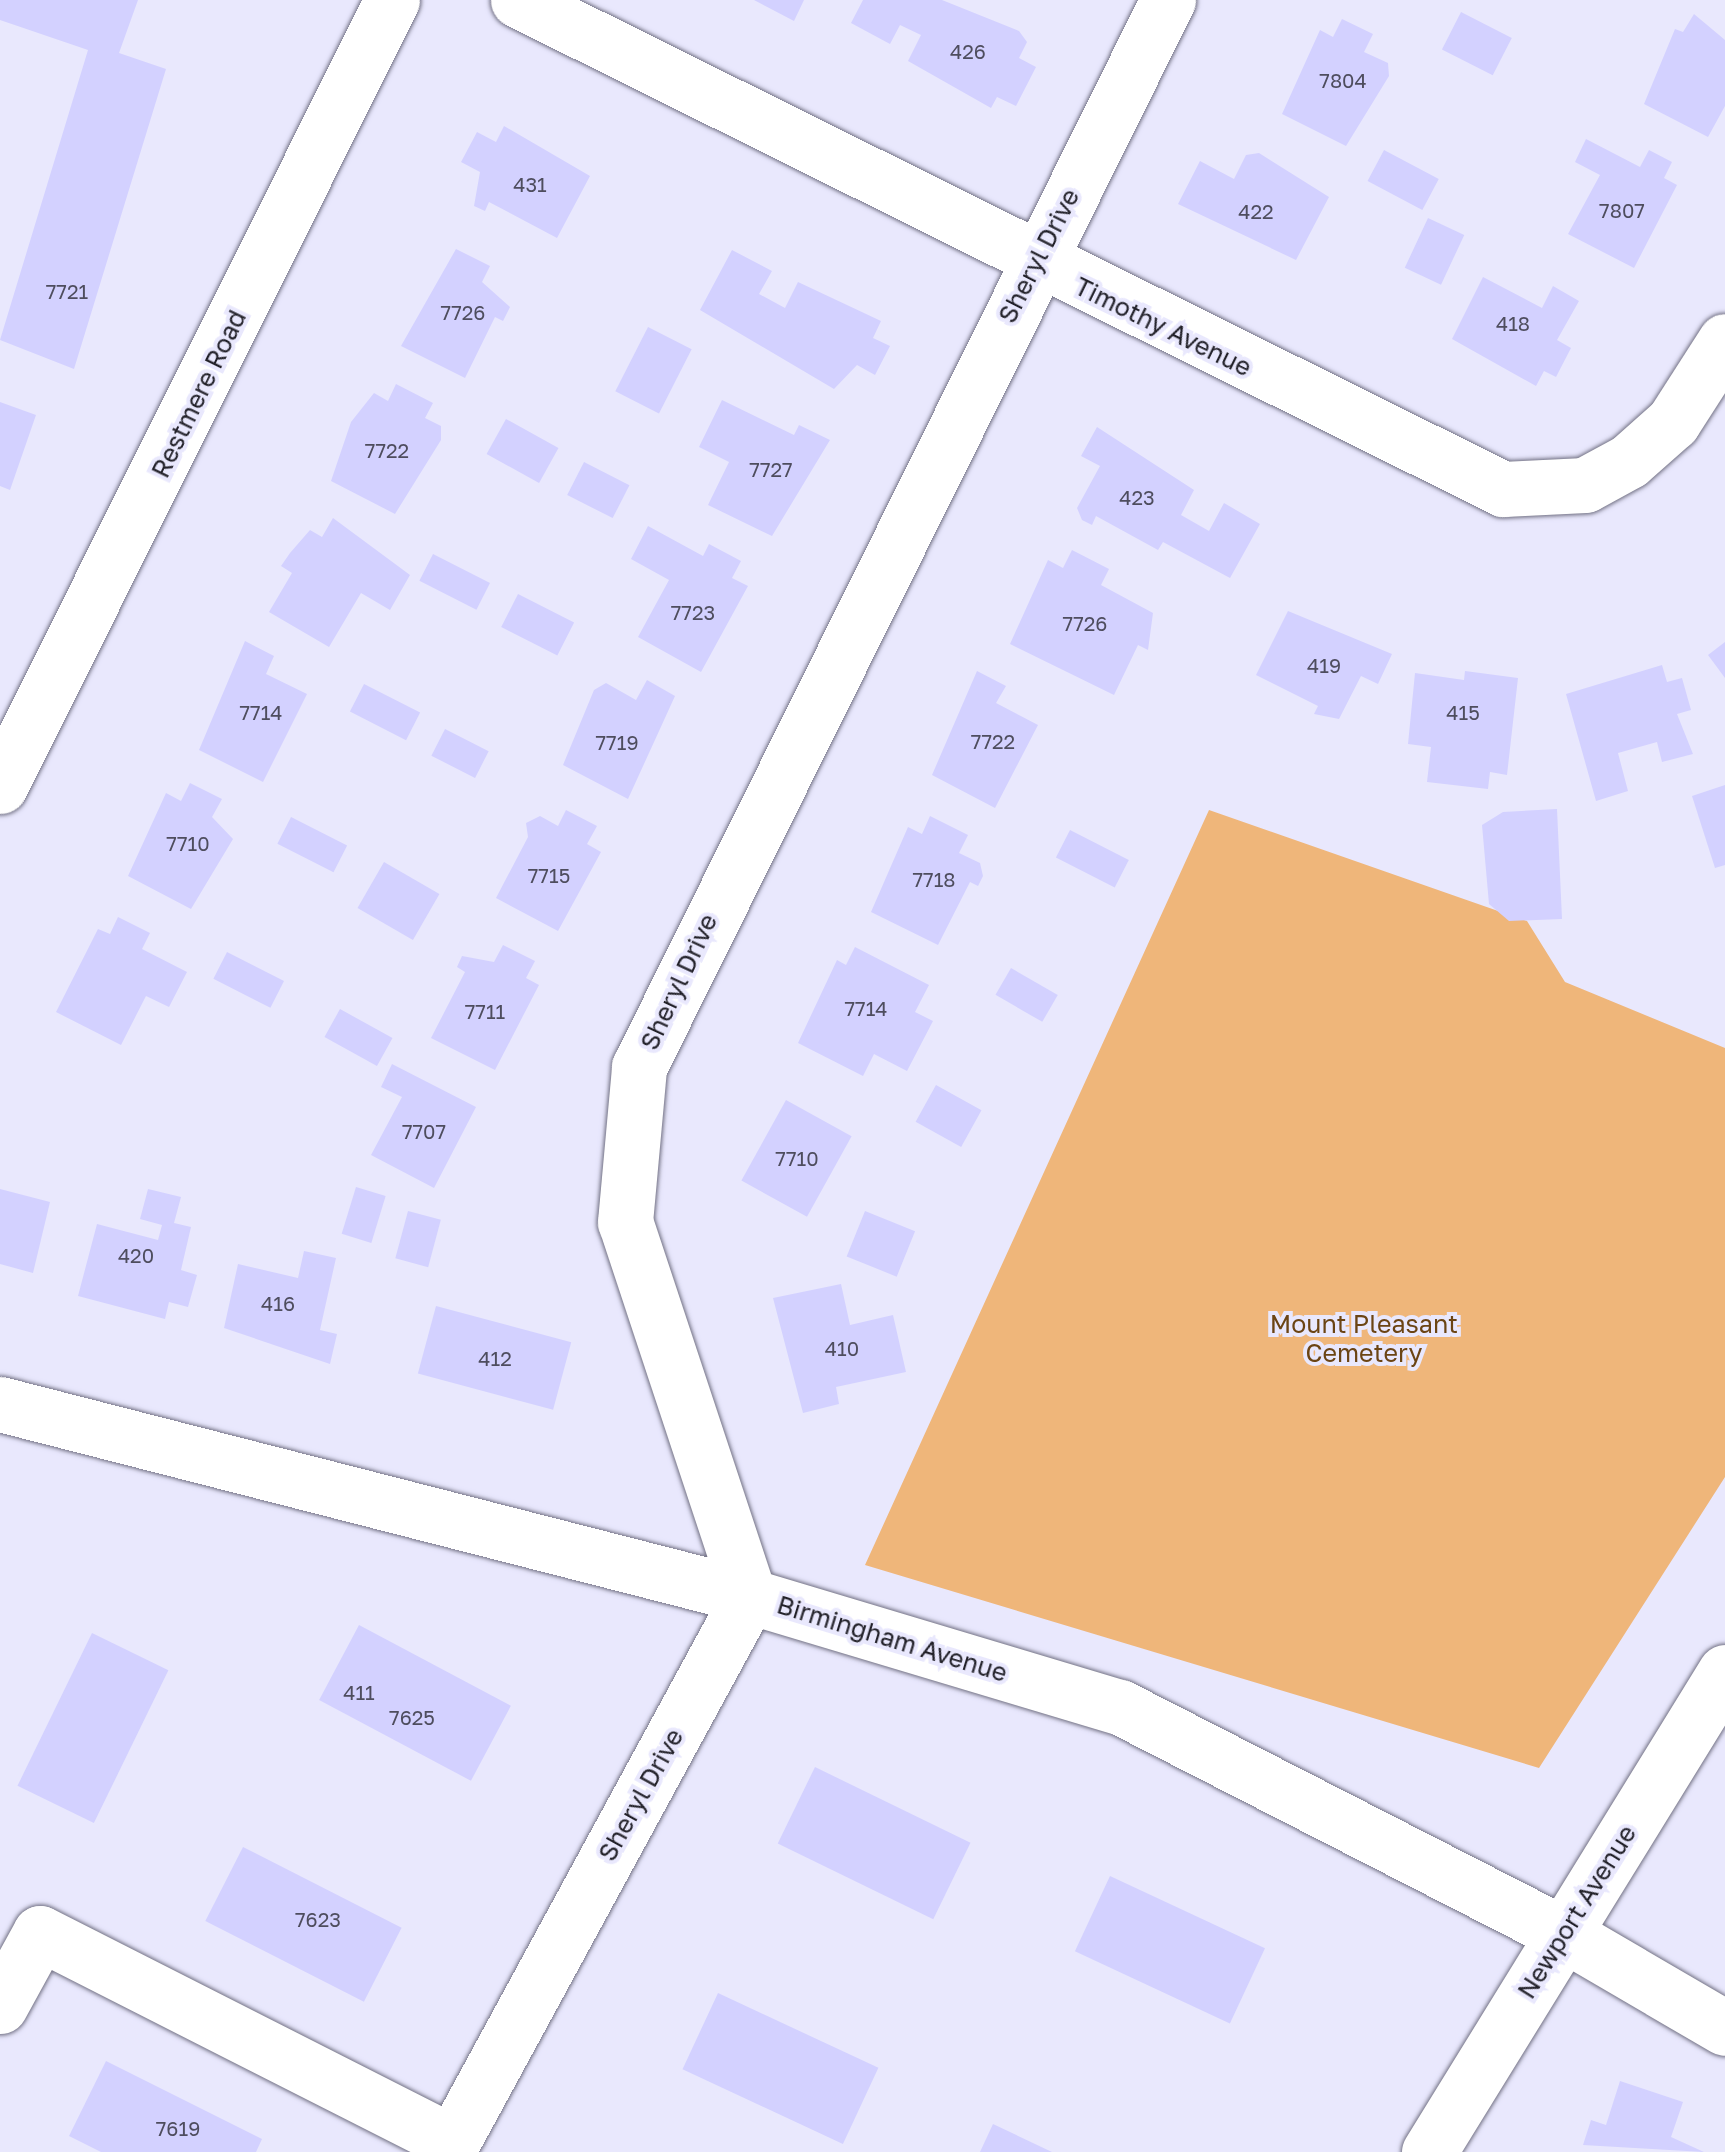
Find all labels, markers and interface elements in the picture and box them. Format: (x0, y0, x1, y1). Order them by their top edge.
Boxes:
house number: 426 (950, 39, 986, 63)
house number: 7804 (1319, 68, 1367, 92)
house number: 431 (513, 172, 547, 196)
street label: Sheryl Drive (992, 184, 1086, 328)
house number: 7807 (1599, 198, 1645, 222)
house number: 422 (1238, 199, 1274, 223)
street label: Timothy Avenue (1070, 271, 1256, 383)
house number: 7721 (46, 279, 88, 303)
house number: 7726 (441, 300, 485, 324)
street label: Restmere Road (145, 305, 253, 483)
house number: 418 (1496, 311, 1530, 335)
house number: 7722 (365, 438, 409, 462)
house number: 7727 (749, 457, 793, 481)
house number: 423 (1119, 485, 1155, 509)
house number: 7723 (671, 600, 715, 624)
house number: 7726 (1063, 611, 1107, 635)
house number: 419 (1307, 653, 1341, 677)
house number: 7714 (239, 700, 283, 724)
house number: 415 (1446, 700, 1480, 724)
house number: 7722 (971, 729, 1015, 753)
house number: 7719 (596, 730, 638, 754)
house number: 7710 (166, 831, 210, 855)
house number: 7715 (528, 863, 570, 887)
house number: 7718 (912, 867, 956, 891)
street label: Sheryl Drive (634, 909, 724, 1055)
house number: 7714 (844, 996, 888, 1020)
house number: 7711 (465, 999, 505, 1023)
house number: 7707 (402, 1119, 446, 1143)
house number: 7710 (775, 1146, 819, 1170)
house number: 420 (118, 1243, 154, 1267)
house number: 416 (261, 1291, 295, 1315)
park label: Mount Pleasant Cemetery (1270, 1310, 1458, 1369)
house number: 410 (825, 1336, 859, 1360)
house number: 412 (478, 1346, 512, 1370)
street label: Birmingham Avenue (773, 1590, 1011, 1688)
house number: 411 (343, 1680, 375, 1704)
house number: 7625 (389, 1705, 435, 1729)
street label: Sheryl Drive (592, 1724, 690, 1866)
street label: Newport Avenue (1512, 1820, 1642, 2004)
house number: 7623 (295, 1907, 341, 1931)
house number: 7619 (156, 2116, 200, 2140)

